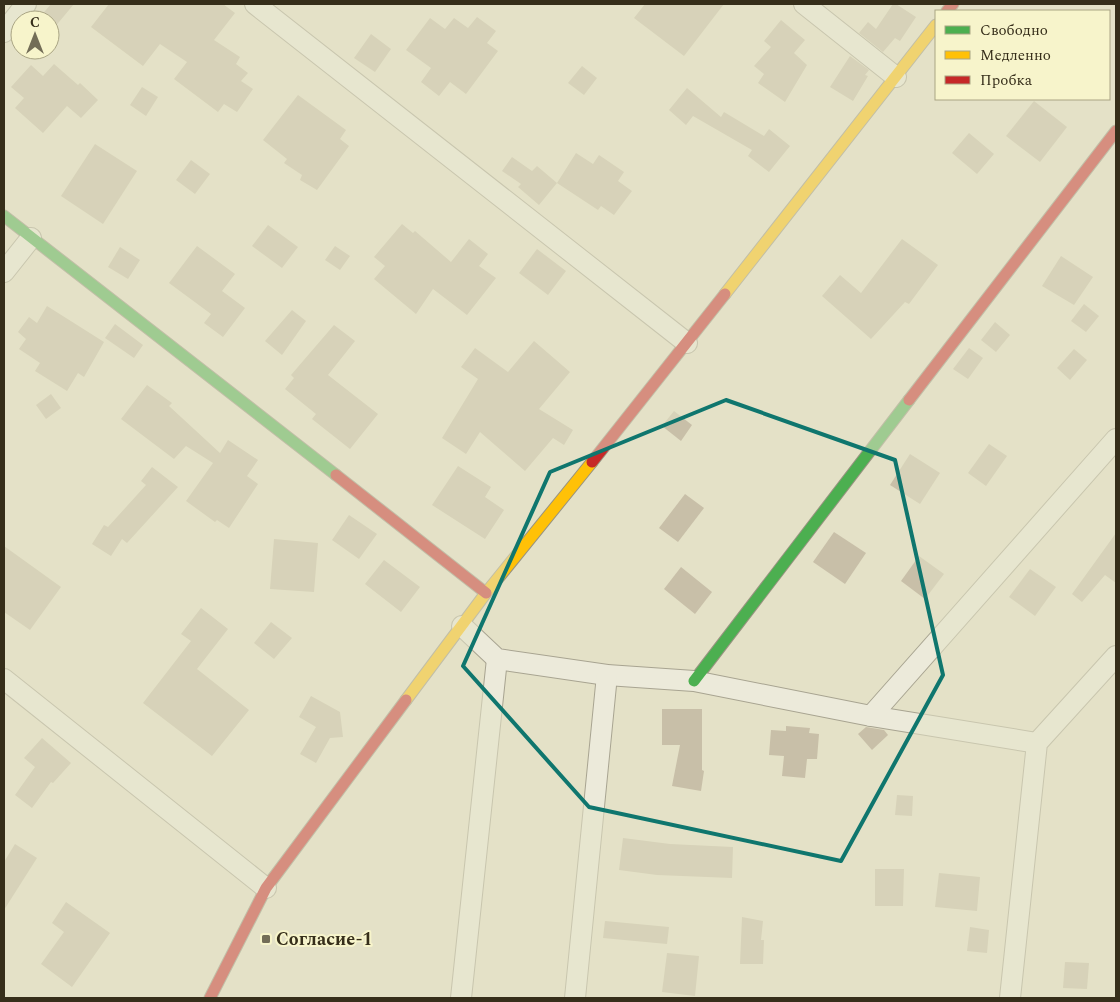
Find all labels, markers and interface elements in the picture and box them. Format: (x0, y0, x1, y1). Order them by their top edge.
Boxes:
north arrow (10, 10, 60, 60)
legend (935, 10, 1110, 100)
text: С (30, 12, 40, 33)
text: Свободно (980, 19, 1048, 42)
text: Медленно (980, 44, 1051, 67)
text: Пробка (980, 69, 1033, 92)
place label: Согласие-1 (276, 926, 372, 953)
marker: Согласие-1 (260, 933, 272, 945)

